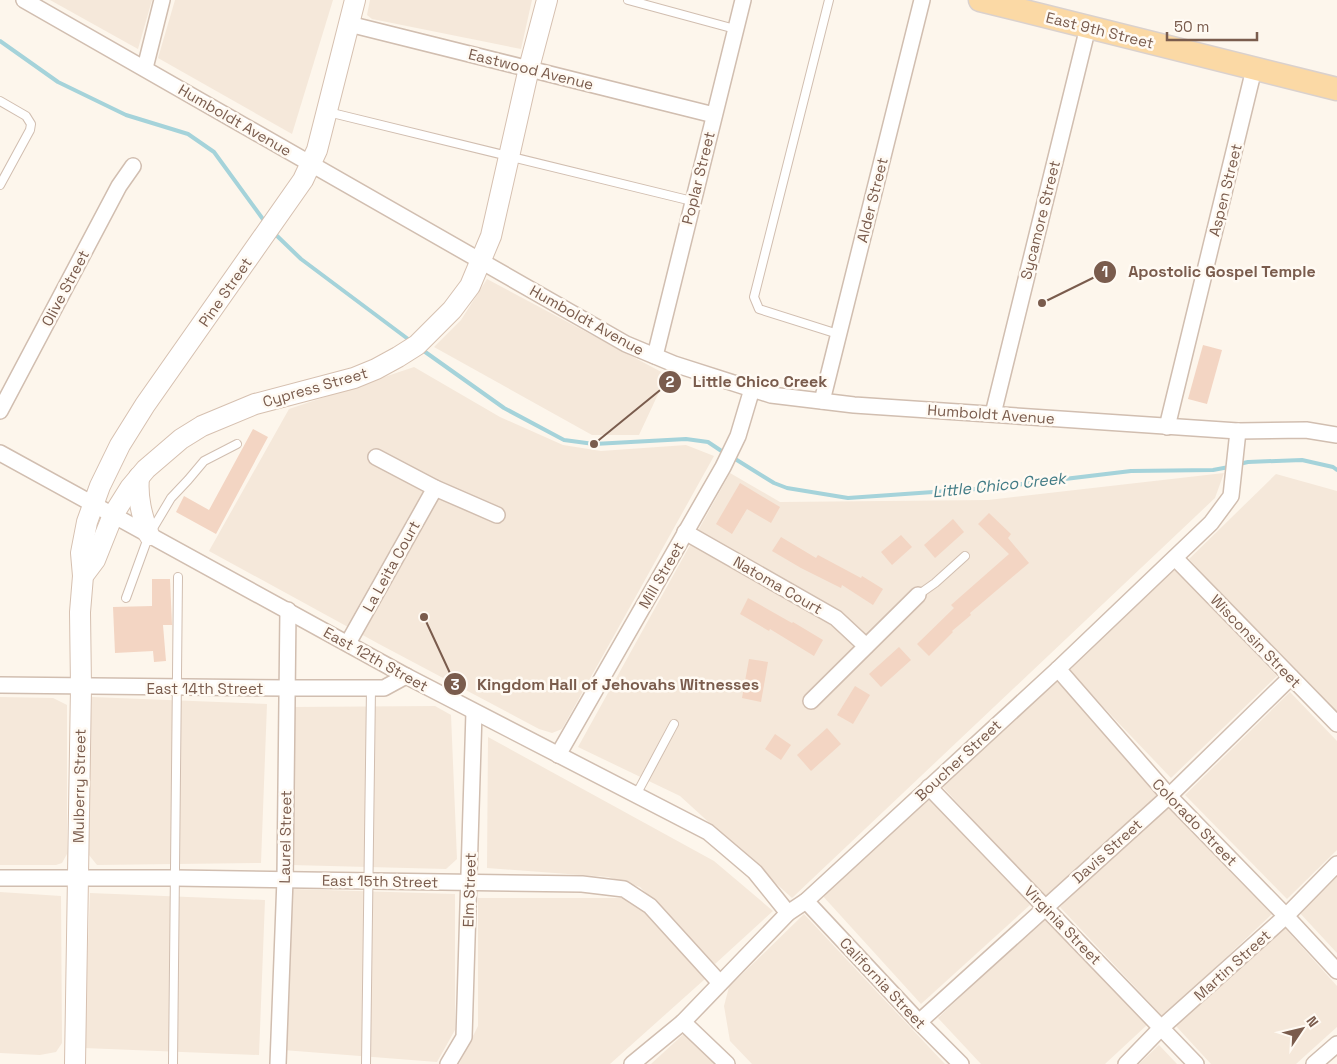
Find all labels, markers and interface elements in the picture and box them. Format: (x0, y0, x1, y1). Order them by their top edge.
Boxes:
street label: East 9th Street (1044, 7, 1156, 53)
scale bar (1167, 10, 1257, 42)
text: 50 m (1174, 17, 1209, 36)
street label: Eastwood Avenue (466, 44, 596, 94)
street label: Humboldt Avenue (175, 80, 295, 160)
street label: Poplar Street (677, 129, 719, 227)
street label: Aspen Street (1204, 142, 1246, 238)
street label: Alder Street (852, 155, 892, 245)
street label: Sycamore Street (1016, 158, 1064, 282)
street label: Olive Street (37, 246, 93, 329)
street label: Pine Street (194, 254, 256, 330)
callout: Apostolic Gospel Temple (1093, 256, 1326, 287)
text: Apostolic Gospel Temple (1128, 261, 1316, 282)
text: 1 (1102, 262, 1108, 281)
street label: Humboldt Avenue (527, 281, 648, 359)
street label: Cypress Street (260, 363, 370, 411)
callout: Little Chico Creek (658, 366, 837, 397)
text: Little Chico Creek (693, 371, 827, 392)
text: 2 (666, 372, 675, 391)
street label: Humboldt Avenue (927, 400, 1055, 428)
water label: Little Chico Creek (931, 467, 1069, 502)
street label: La Leita Court (358, 517, 424, 615)
street label: Mill Street (634, 538, 688, 612)
street label: Natoma Court (730, 552, 826, 618)
street label: Wisconsin Street (1207, 590, 1305, 692)
street label: East 12th Street (320, 622, 432, 696)
callout: Kingdom Hall of Jehovahs Witnesses (442, 669, 769, 700)
text: Kingdom Hall of Jehovahs Witnesses (477, 674, 759, 695)
text: 3 (450, 675, 460, 694)
street label: East 14th Street (147, 679, 264, 698)
street label: Boucher Street (911, 715, 1005, 805)
street label: Mulberry Street (69, 728, 89, 843)
street label: Colorado Street (1148, 774, 1242, 870)
street label: Laurel Street (275, 790, 295, 884)
street label: Davis Street (1068, 815, 1146, 887)
street label: Elm Street (458, 852, 480, 928)
street label: East 15th Street (322, 870, 439, 892)
street label: Virginia Street (1020, 881, 1106, 969)
street label: Martin Street (1190, 926, 1274, 1004)
street label: California Street (836, 933, 930, 1033)
north arrow (1277, 1004, 1327, 1054)
text: N (1303, 1013, 1323, 1031)

